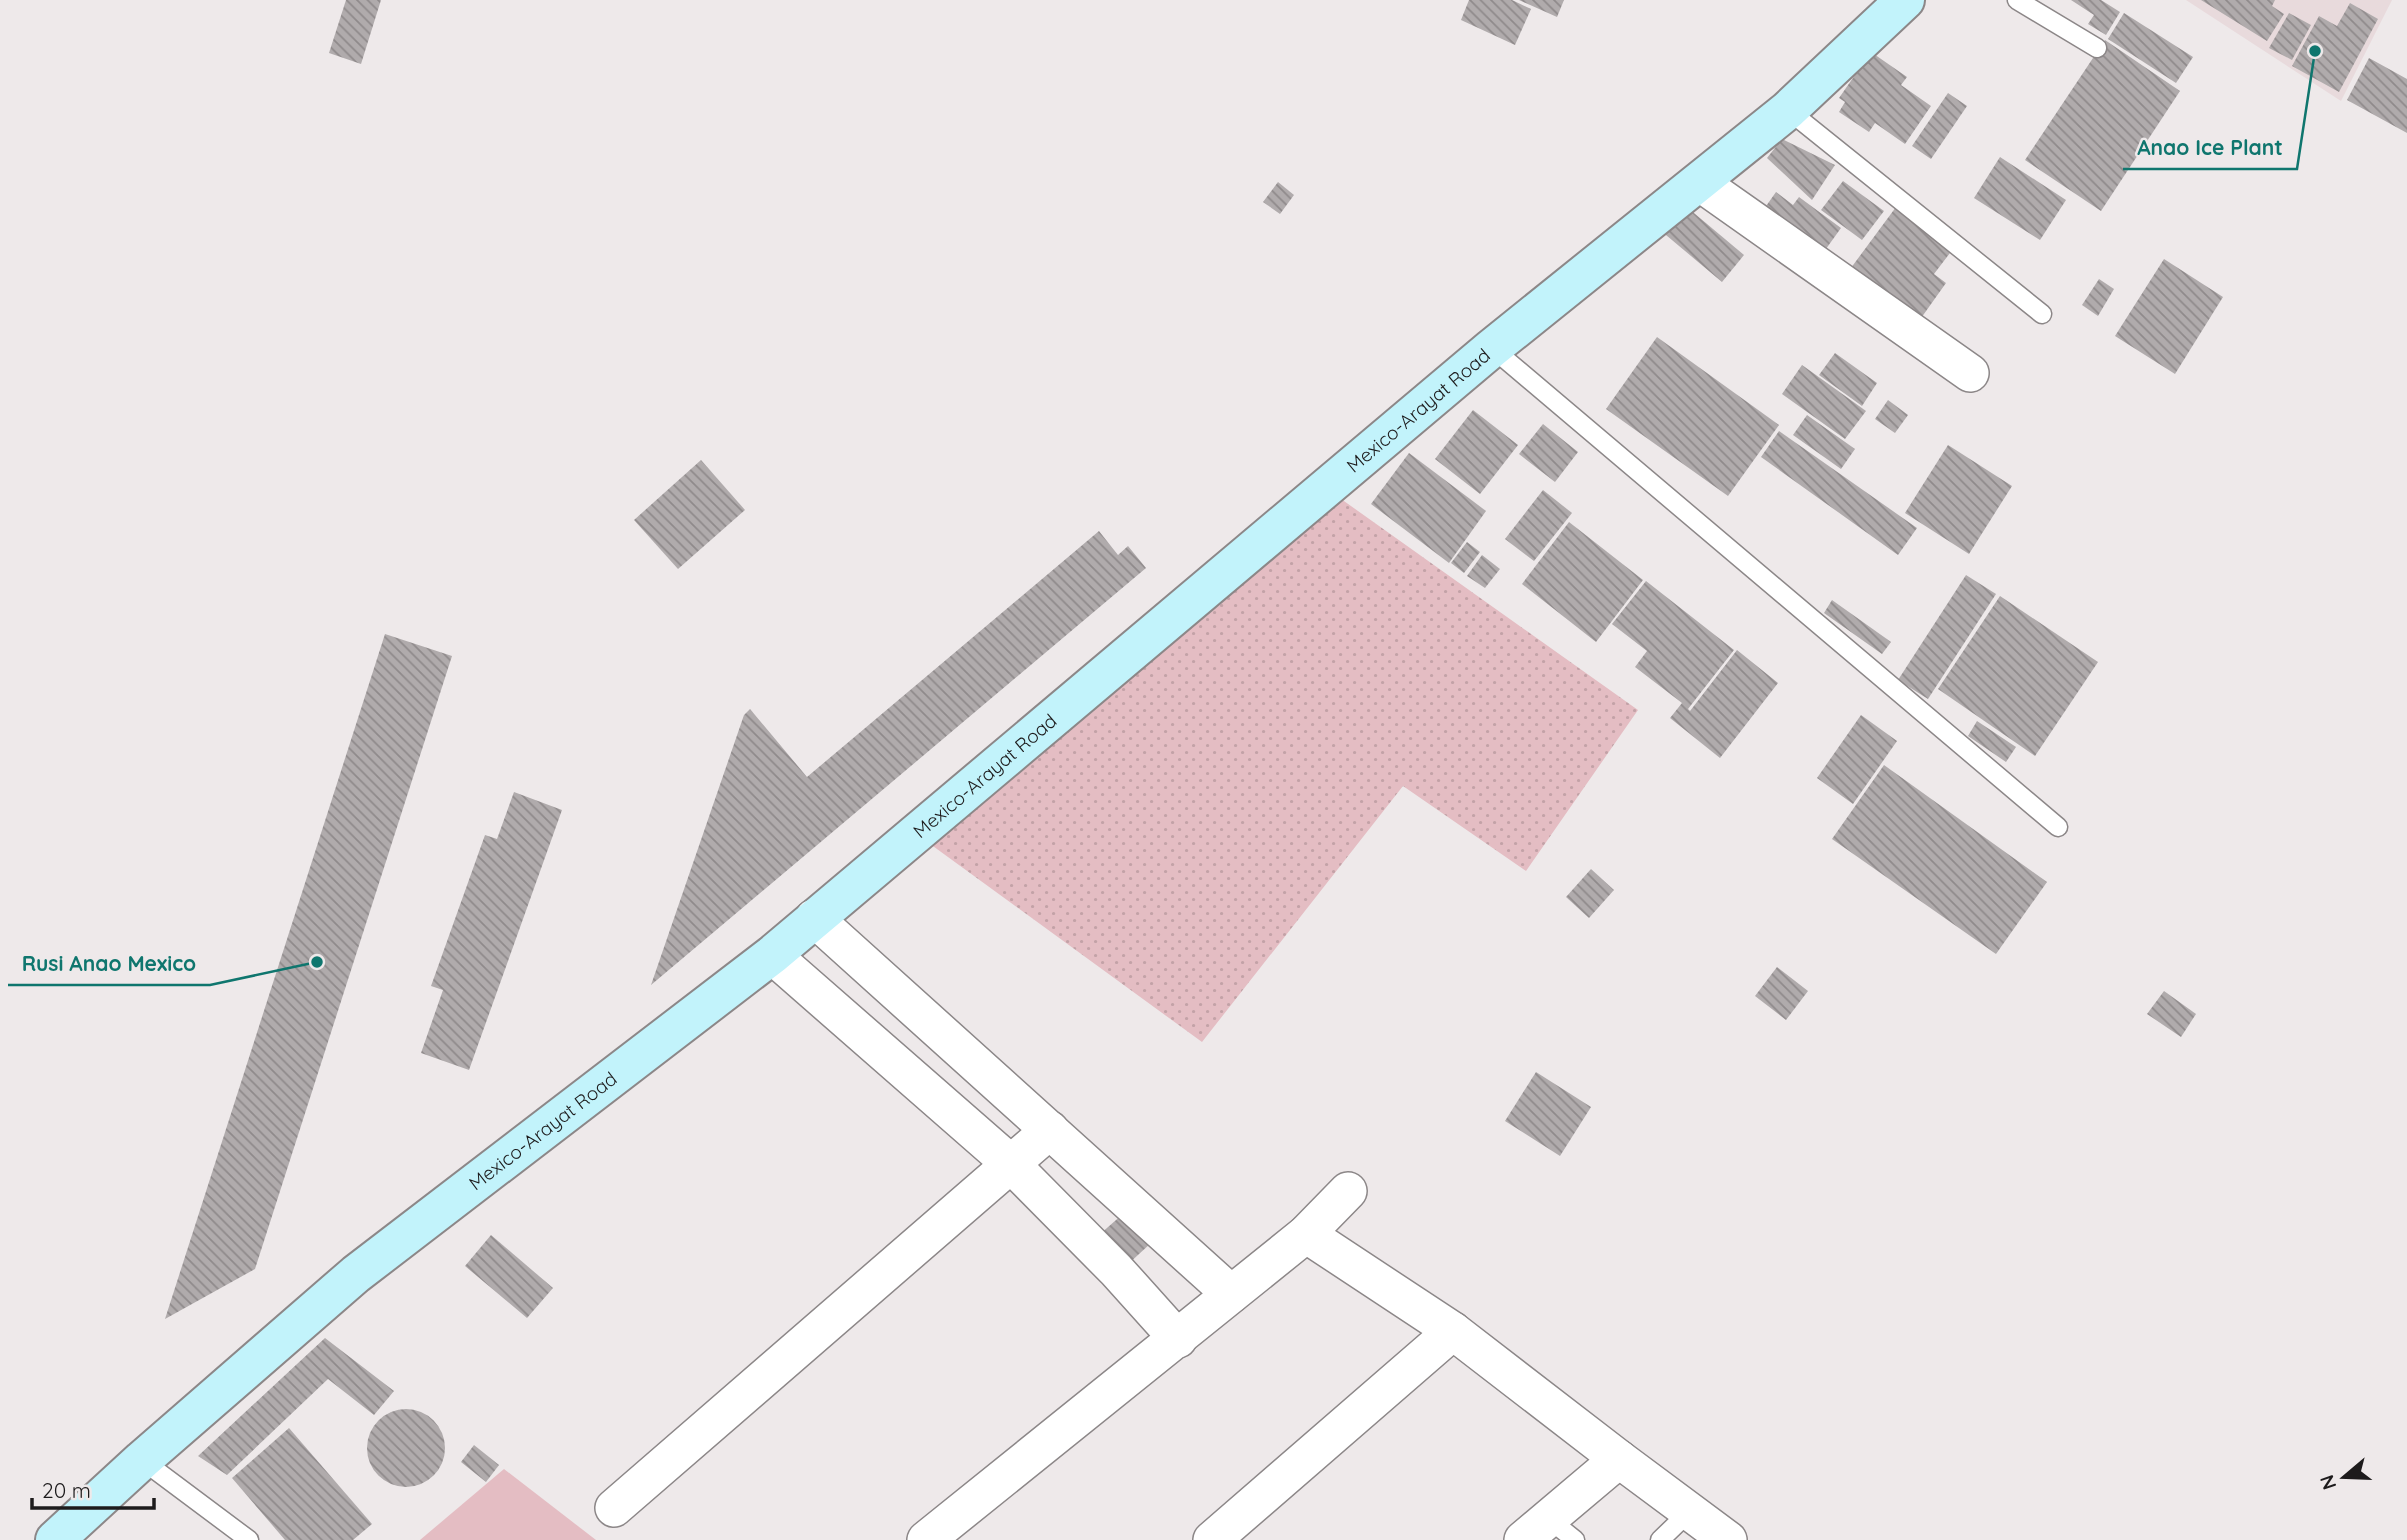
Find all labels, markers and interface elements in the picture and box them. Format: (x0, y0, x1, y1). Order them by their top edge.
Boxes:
callout: Anao Ice Plant (2123, 127, 2297, 169)
text: Anao Ice Plant (2137, 134, 2283, 160)
street label: Mexico-Arayat Road (1341, 343, 1495, 478)
street label: Mexico-Arayat Road (908, 708, 1061, 843)
callout: Rusi Anao Mexico (8, 943, 210, 985)
text: Rusi Anao Mexico (22, 950, 196, 976)
street label: Mexico-Arayat Road (464, 1066, 622, 1195)
north arrow (2309, 1442, 2379, 1512)
scale bar (32, 1466, 154, 1510)
text: N (2314, 1472, 2342, 1493)
text: 20 m (42, 1477, 91, 1503)

